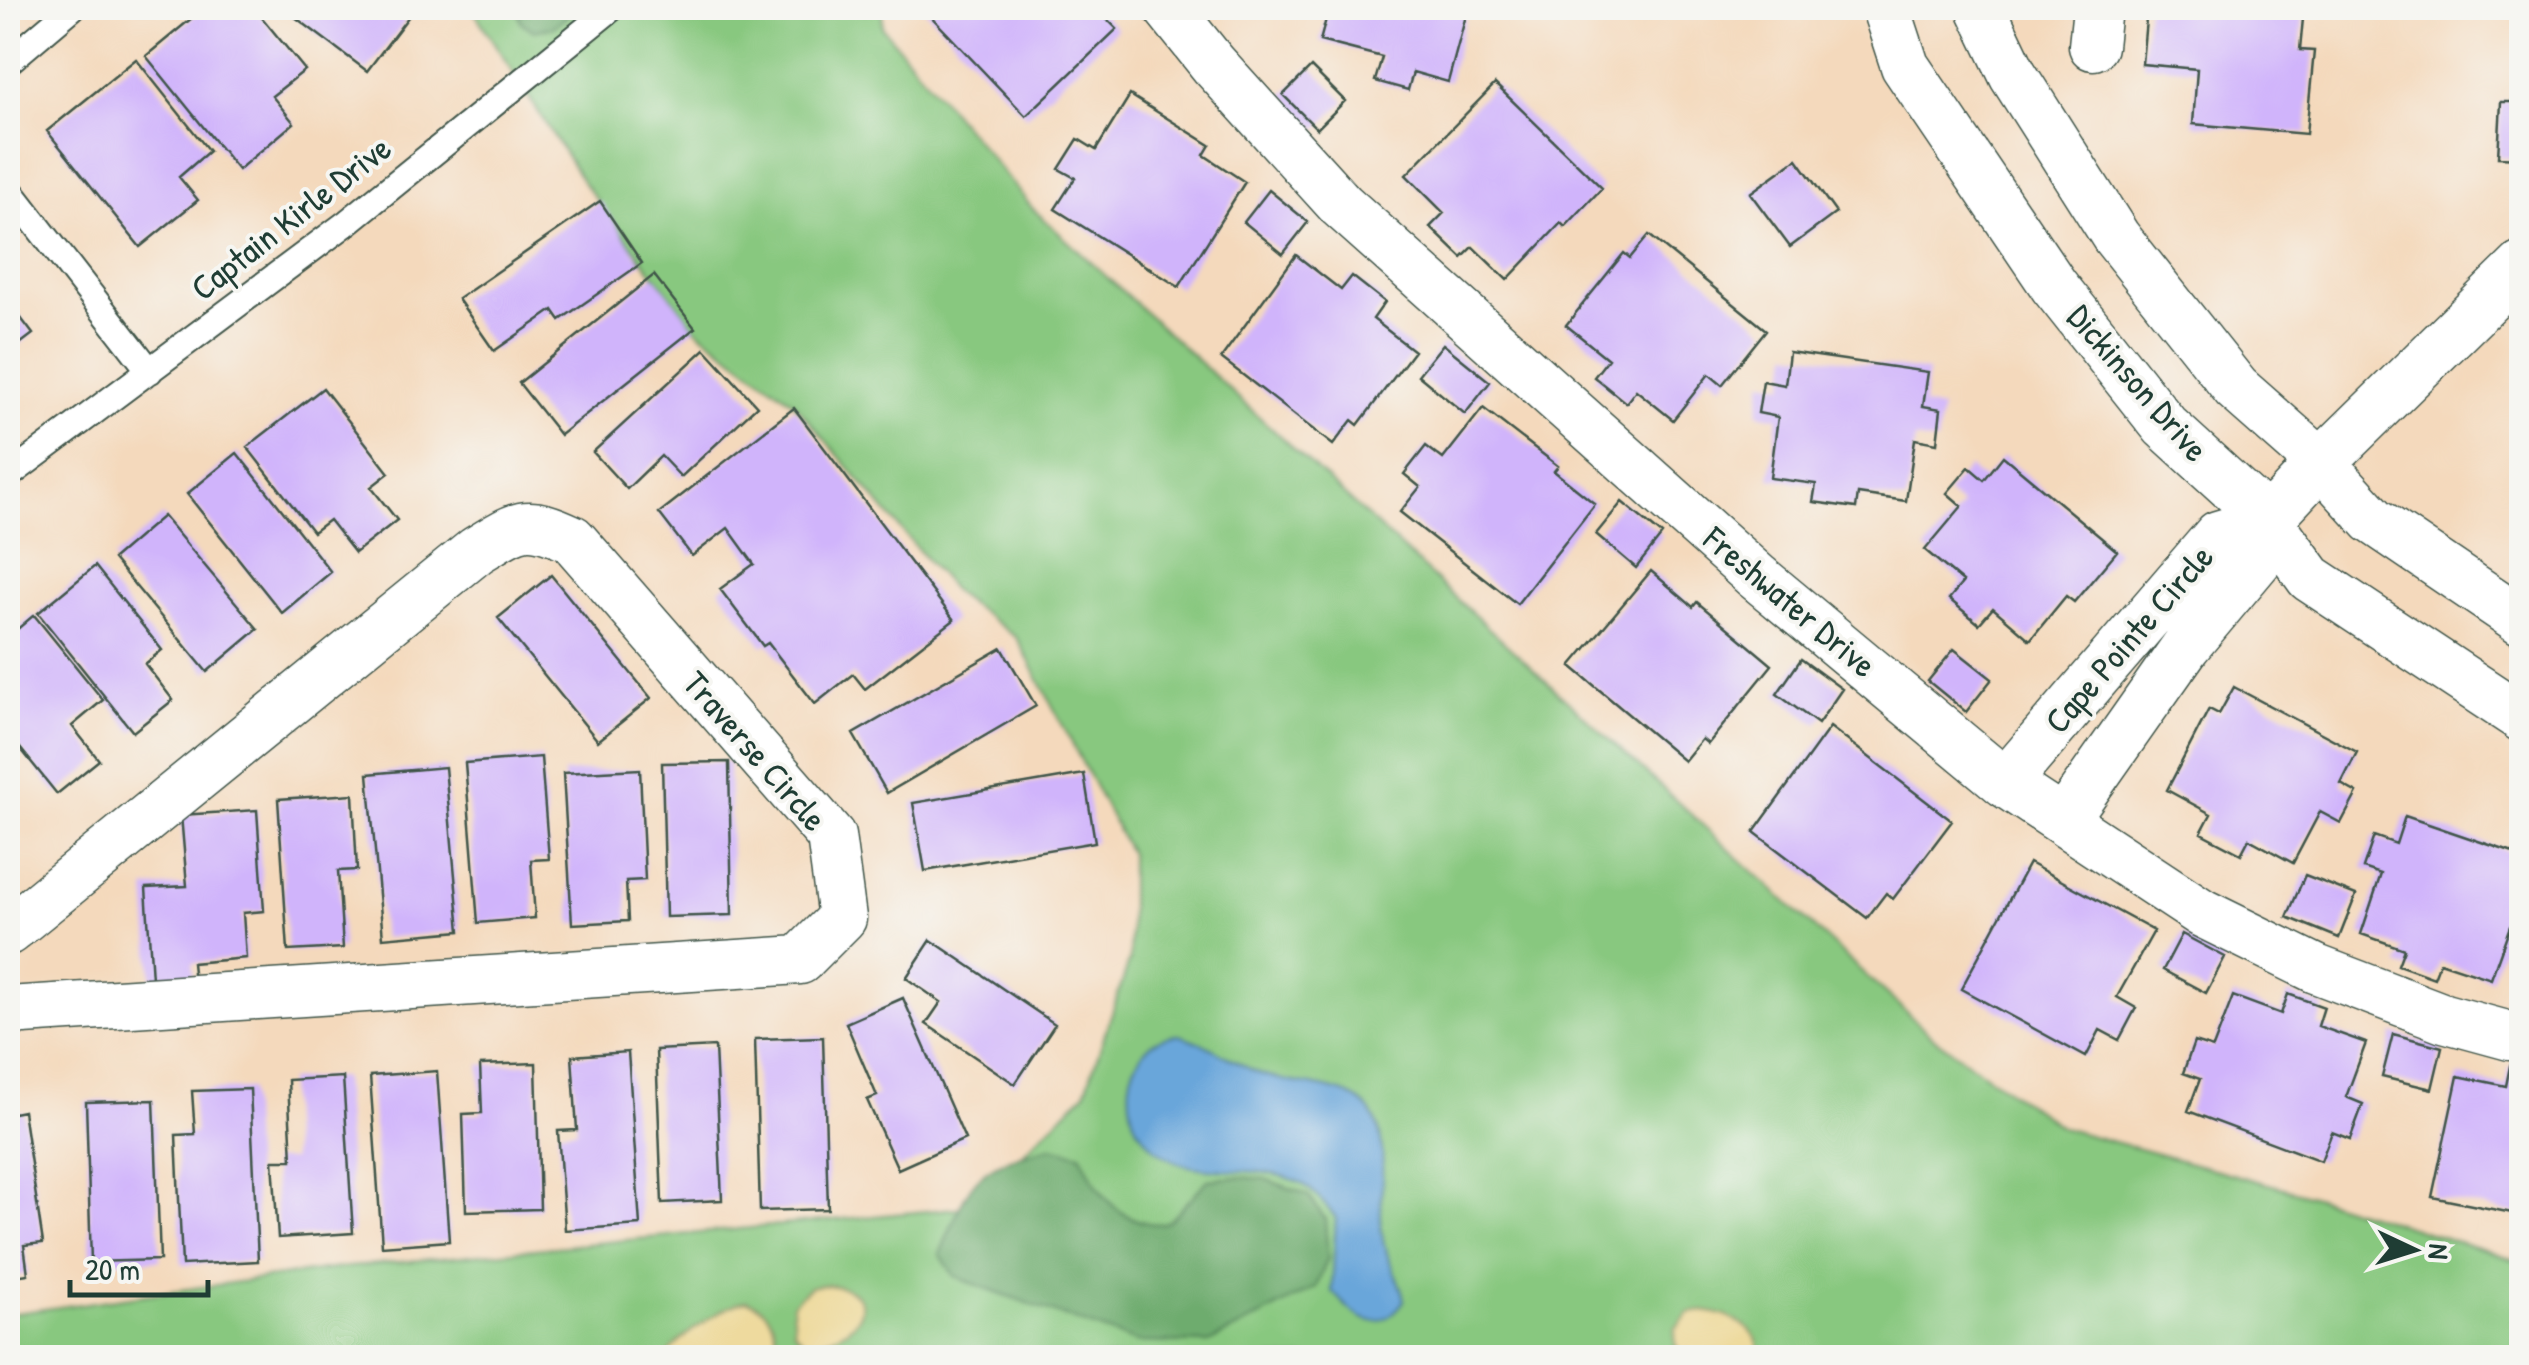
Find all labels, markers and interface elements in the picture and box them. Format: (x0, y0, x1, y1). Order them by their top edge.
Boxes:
street label: Captain Kirle Drive (181, 125, 401, 311)
street label: Dickinson Drive (2057, 294, 2220, 471)
street label: Freshwater Drive (1693, 515, 1887, 688)
street label: Cape Pointe Circle (2034, 534, 2224, 743)
street label: Traverse Circle (673, 661, 838, 841)
north arrow (2364, 1200, 2464, 1300)
scale bar (70, 1235, 208, 1297)
text: N (2419, 1243, 2458, 1261)
text: 20 m (85, 1249, 140, 1289)

